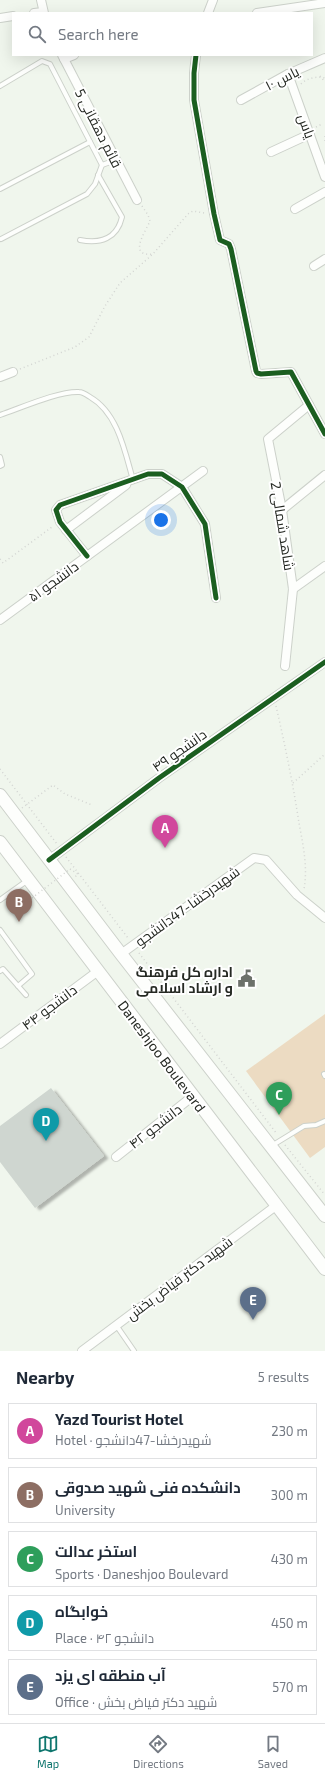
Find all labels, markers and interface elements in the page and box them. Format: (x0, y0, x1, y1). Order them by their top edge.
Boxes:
search box (12, 12, 313, 56)
icon: search (26, 23, 48, 45)
text: Search here (58, 25, 139, 43)
street label: یاس ۱۰ (262, 62, 302, 94)
street label: قائم دهقانی 5 (70, 86, 126, 171)
street label: یاس (295, 111, 319, 141)
street label: شاهد شمالی 2 (268, 480, 298, 572)
your location (151, 510, 171, 530)
street label: دانشجو ۵۱ (25, 557, 81, 605)
street label: دانشجو ۴۹ (149, 725, 209, 775)
pin: A (152, 815, 178, 848)
street label: شهیدرخشا-47دانشجو (131, 862, 243, 950)
pin: B (6, 889, 32, 922)
place label: اداره کل فرهنگ و ارشاد اسلامی (136, 963, 233, 997)
public building icon: اداره کل فرهنگ و ارشاد اسلامی (236, 969, 256, 989)
street label: دانشجو ۴۴ (18, 981, 80, 1033)
street label: Daneshjoo Boulevard (115, 997, 209, 1115)
pin: C (266, 1082, 292, 1115)
street label: دانشجو ۴۲ (125, 1100, 185, 1152)
pin: D (33, 1108, 59, 1141)
street label: شهید دکتر فیاض بخش (122, 1232, 236, 1324)
pin: E (240, 1287, 266, 1320)
text: Nearby (16, 1367, 74, 1387)
text: 5 results (258, 1369, 309, 1385)
text: Yazd Tourist Hotel (55, 1410, 183, 1428)
text: A (26, 1423, 34, 1439)
text: 230 m (271, 1423, 308, 1439)
text: Hotel · شهیدرخشا-47دانشجو (55, 1432, 211, 1448)
text: دانشکده فنی شهید صدوقی (55, 1478, 241, 1496)
text: B (26, 1487, 34, 1503)
text: 300 m (271, 1487, 308, 1503)
text: University (55, 1502, 115, 1518)
text: استخر عدالت (55, 1542, 137, 1560)
text: C (26, 1551, 34, 1567)
text: 430 m (271, 1551, 308, 1567)
text: Sports · Daneshjoo Boulevard (55, 1566, 228, 1582)
text: خوابگاه (55, 1602, 108, 1620)
text: D (26, 1615, 34, 1631)
text: 450 m (271, 1615, 308, 1631)
text: Place · دانشجو ۴۲ (55, 1630, 154, 1646)
text: آب منطقه ای یزد (55, 1666, 166, 1684)
text: E (26, 1679, 34, 1695)
text: 570 m (272, 1679, 308, 1695)
text: Office · شهید دکتر فیاض بخش (55, 1694, 217, 1710)
tab: Map (37, 1733, 59, 1770)
tab: Directions (133, 1733, 184, 1770)
tab: Saved (258, 1733, 288, 1770)

